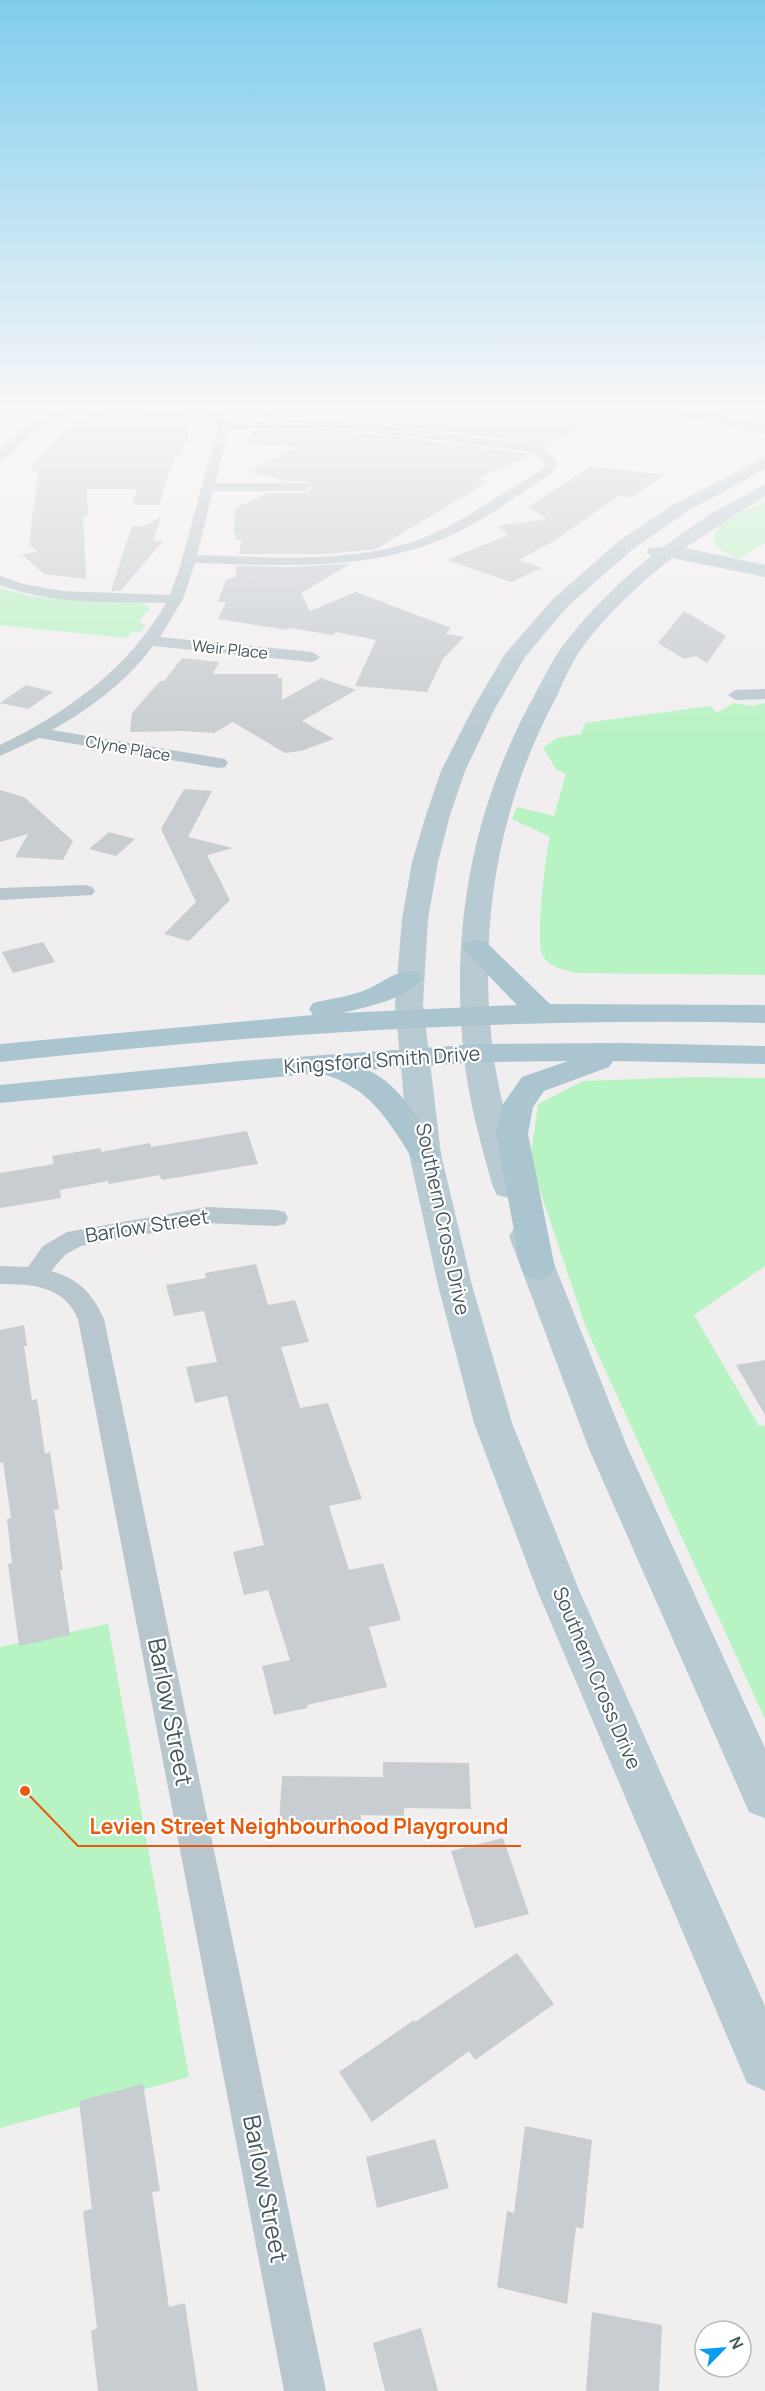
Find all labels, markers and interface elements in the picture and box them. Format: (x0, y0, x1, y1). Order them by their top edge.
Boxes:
street label: Weir Place (191, 634, 269, 664)
street label: Clyne Place (84, 730, 172, 766)
street label: Kingsford Smith Drive (283, 1039, 481, 1080)
street label: Southern Cross Drive (410, 1120, 477, 1317)
street label: Barlow Street (83, 1202, 211, 1249)
street label: Southern Cross Drive (547, 1583, 648, 1773)
street label: Barlow Street (141, 1635, 202, 1788)
callout: Levien Street Neighbourhood Playground (78, 1807, 521, 1846)
text: Levien Street Neighbourhood Playground (90, 1812, 508, 1840)
street label: Barlow Street (236, 2112, 297, 2265)
north arrow (693, 2319, 753, 2379)
text: N (724, 2333, 749, 2353)

